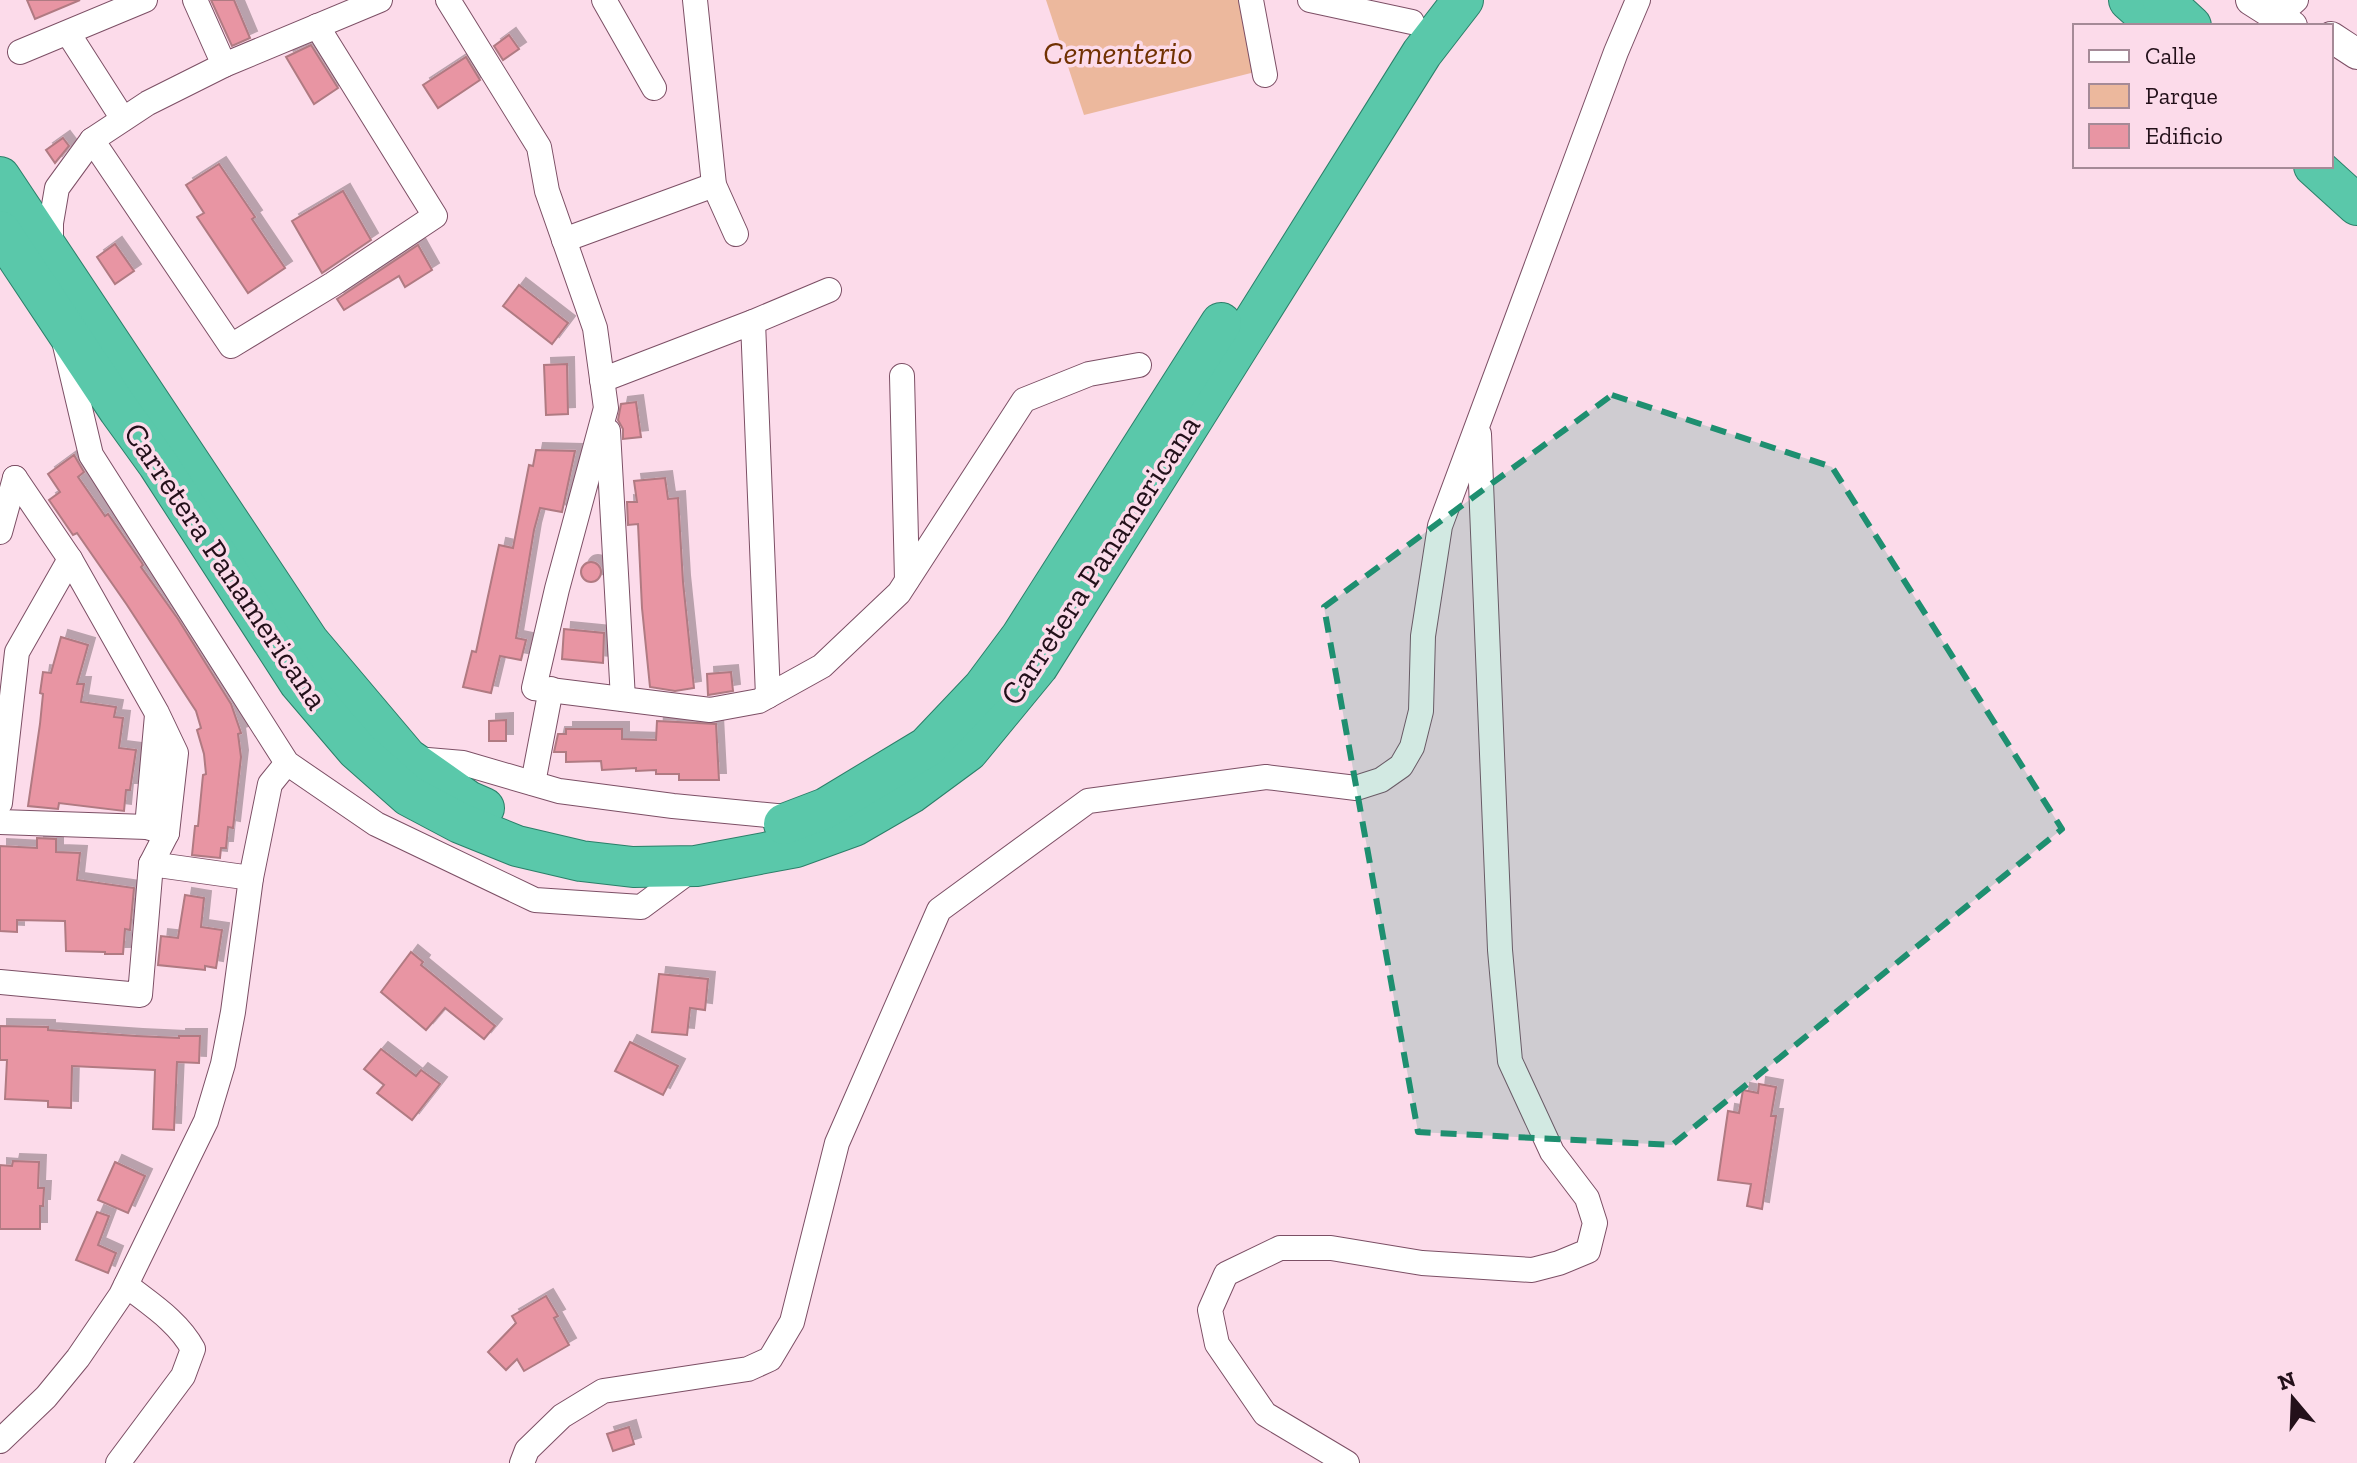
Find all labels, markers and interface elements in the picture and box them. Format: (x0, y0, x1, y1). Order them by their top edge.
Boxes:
legend (2073, 24, 2333, 168)
park label: Cementerio (1043, 34, 1193, 72)
text: Calle (2145, 41, 2196, 70)
text: Parque (2145, 81, 2218, 110)
text: Edificio (2145, 121, 2223, 150)
street label: Carretera Panamericana (992, 408, 1208, 712)
street label: Carretera Panamericana (116, 415, 336, 717)
north arrow (2253, 1359, 2333, 1439)
text: N (2274, 1365, 2299, 1396)

